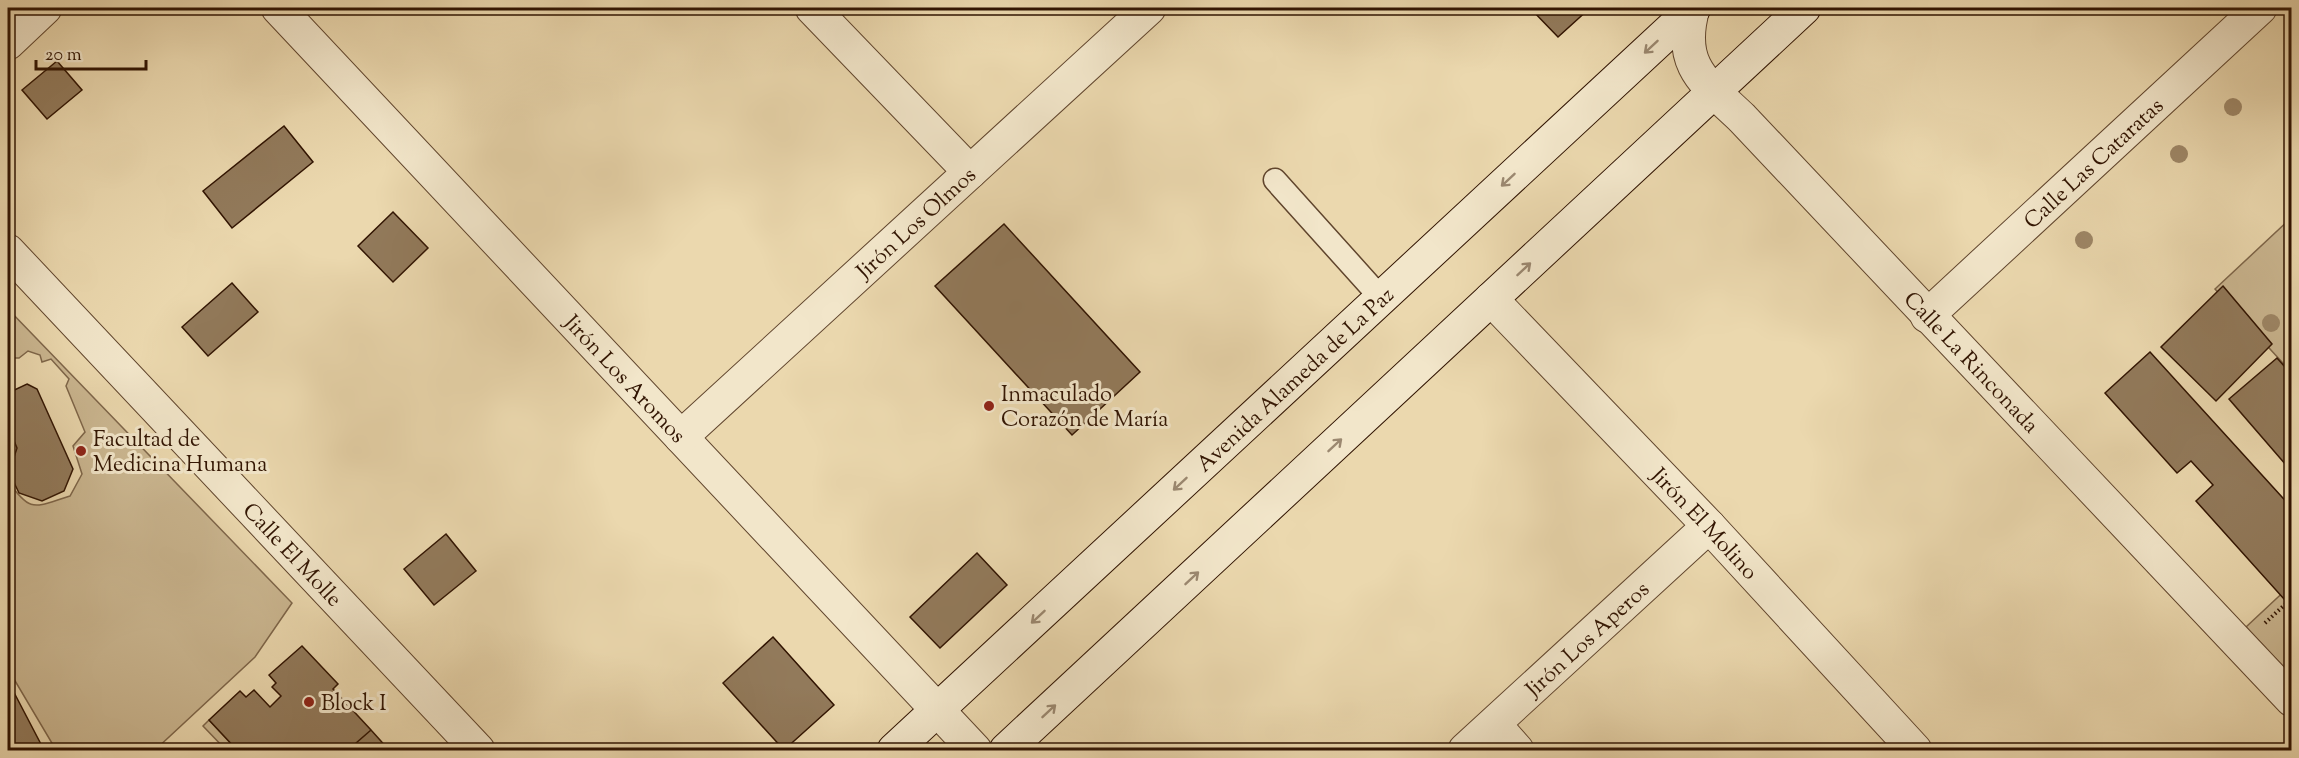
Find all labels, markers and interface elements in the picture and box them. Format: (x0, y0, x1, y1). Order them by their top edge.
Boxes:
scale bar (36, 33, 146, 71)
one-way arrow (1643, 40, 1658, 54)
text: 20 m (45, 43, 82, 69)
street label: Calle Las Cataratas (2018, 92, 2172, 238)
street label: Jirón Los Olmos (850, 161, 985, 288)
one-way arrow (1501, 173, 1516, 187)
one-way arrow (1516, 262, 1531, 277)
street label: Avenida Alameda de La Paz (1190, 281, 1403, 481)
street label: Calle La Rinconada (1895, 285, 2045, 442)
street label: Jirón Los Aromos (555, 308, 692, 452)
place label: Inmaculado Corazón de María (1001, 380, 1168, 437)
marker: Inmaculado Corazón de María (982, 399, 996, 413)
place label: Facultad de Medicina Humana (93, 425, 267, 482)
one-way arrow (1327, 438, 1342, 452)
marker: Facultad de Medicina Humana (74, 444, 88, 458)
street label: Jirón El Molino (1642, 461, 1764, 588)
one-way arrow (1173, 477, 1188, 491)
street label: Calle El Molle (234, 497, 348, 615)
one-way arrow (1184, 571, 1199, 585)
street label: Jirón Los Aperos (1519, 575, 1658, 707)
one-way arrow (1030, 610, 1045, 624)
place label: Block I (321, 689, 386, 721)
marker: Block I (302, 695, 316, 709)
one-way arrow (1041, 704, 1056, 718)

